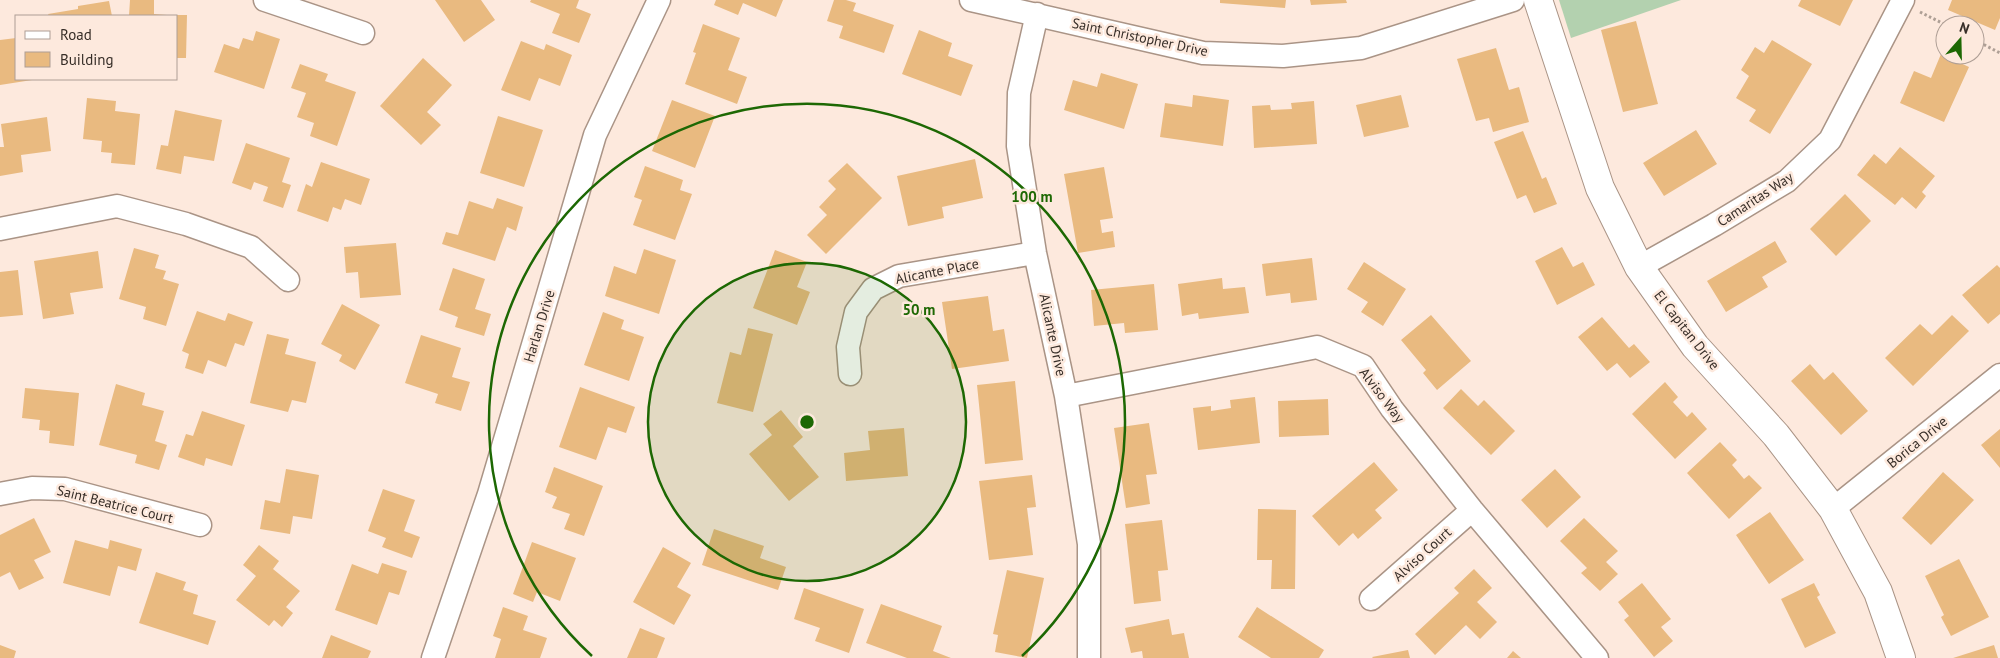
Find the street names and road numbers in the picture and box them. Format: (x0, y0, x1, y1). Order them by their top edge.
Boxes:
street label: Saint Christopher Drive (1070, 14, 1210, 60)
street label: Camaritas Way (1714, 167, 1797, 230)
street label: Alicante Place (894, 254, 980, 288)
street label: El Capitan Drive (1650, 287, 1724, 373)
street label: Harlan Drive (519, 288, 559, 364)
street label: Alicante Drive (1035, 292, 1071, 378)
street label: Alviso Way (1356, 364, 1409, 426)
street label: Borica Drive (1883, 412, 1951, 472)
street label: Saint Beatrice Court (55, 481, 175, 527)
street label: Alviso Court (1389, 523, 1455, 585)

